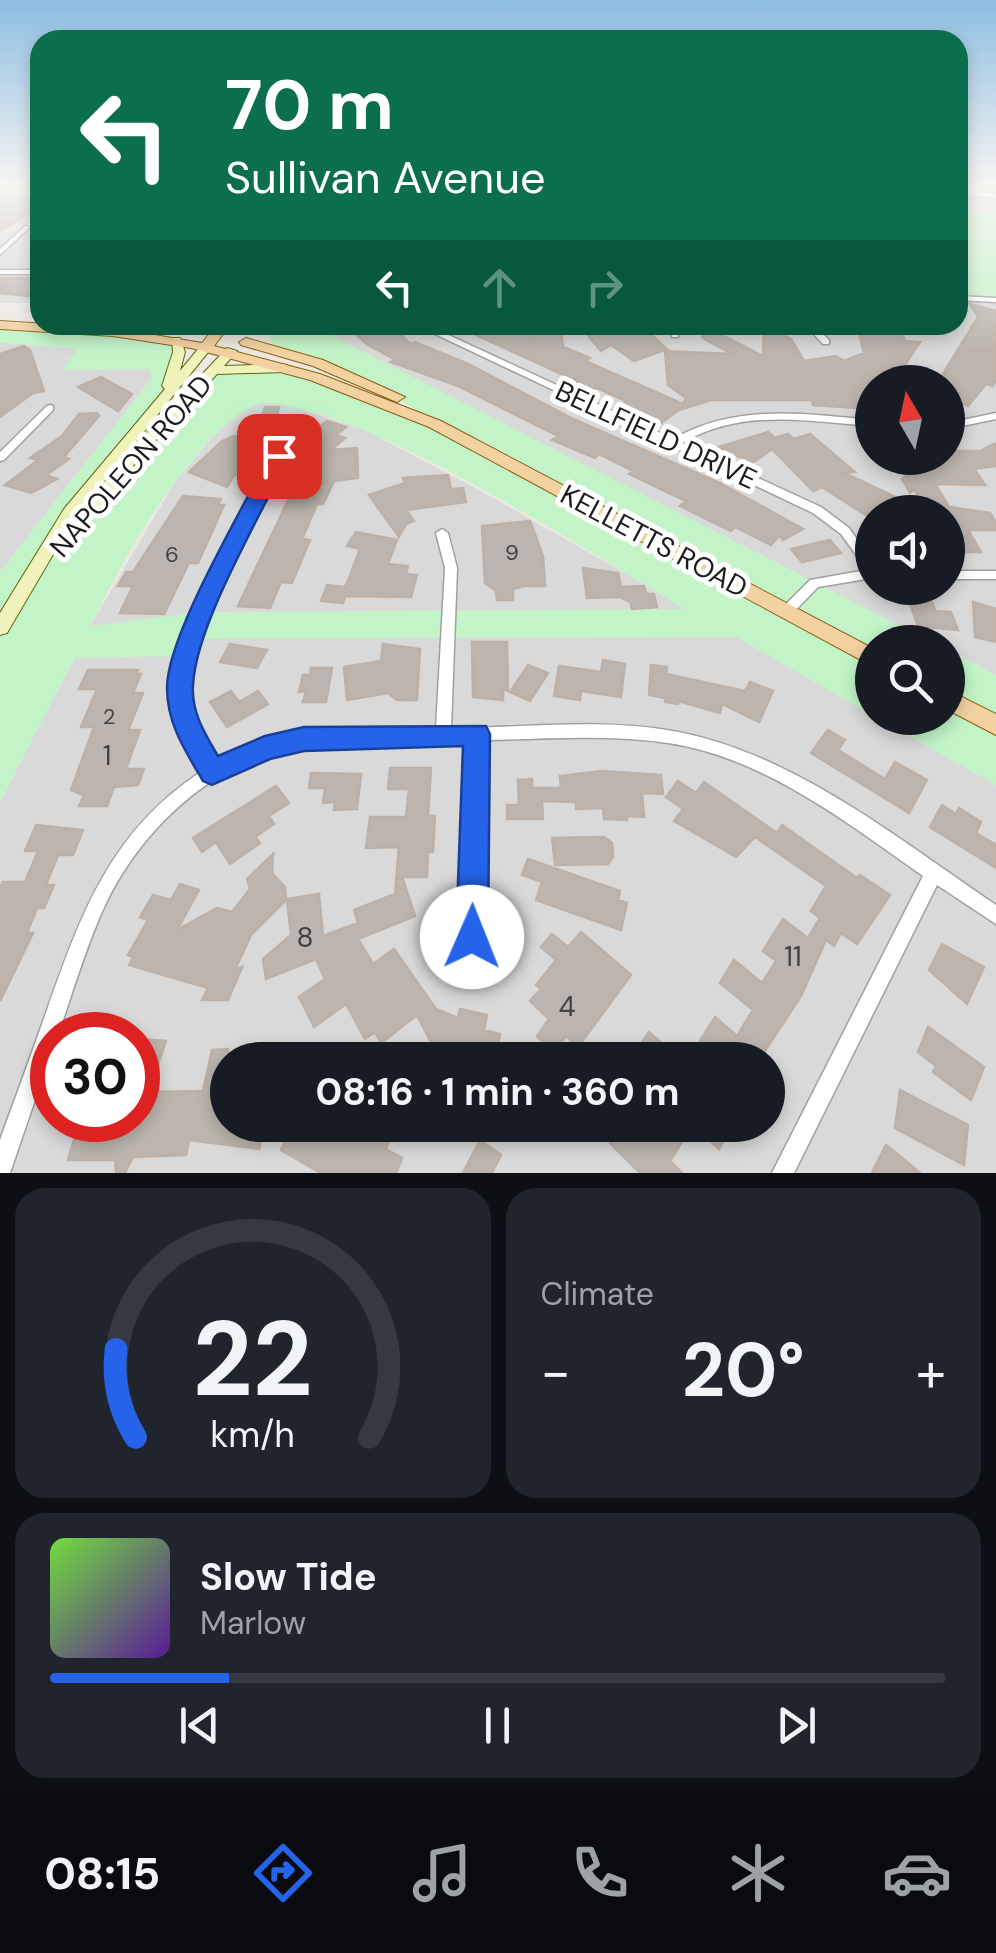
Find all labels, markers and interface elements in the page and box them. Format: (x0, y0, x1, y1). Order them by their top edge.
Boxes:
text: 70 m (225, 60, 394, 151)
icon: left (60, 70, 190, 200)
text: Sullivan Avenue (225, 148, 546, 207)
icon: left (367, 260, 422, 315)
icon: ahead (472, 260, 527, 315)
icon: right (577, 260, 632, 315)
north arrow (855, 365, 965, 475)
map controls (855, 365, 965, 735)
street label: NAPOLEON ROAD (42, 367, 220, 565)
street label: BELLFIELD DRIVE (549, 372, 763, 498)
pin (237, 414, 322, 499)
icon: arrive (252, 429, 307, 484)
street label: KELLETTS ROAD (554, 476, 754, 606)
button: sound (855, 495, 965, 605)
house number: 9 (505, 538, 519, 567)
house number: 6 (165, 540, 179, 569)
button: search (855, 625, 965, 735)
house number: 2 (103, 702, 115, 731)
house number: 1 (103, 737, 111, 774)
position arrow (420, 885, 524, 989)
house number: 8 (296, 919, 314, 956)
house number: 11 (784, 938, 802, 975)
house number: 4 (559, 988, 576, 1025)
speed limit sign: 30 (30, 1012, 160, 1142)
text: 08:16 · 1 min · 360 m (315, 1067, 680, 1117)
text: Climate (541, 1273, 654, 1315)
text: 22 (193, 1292, 313, 1427)
text: 20° (682, 1322, 805, 1419)
text: − (541, 1336, 571, 1408)
text: + (916, 1336, 946, 1408)
text: km/h (211, 1412, 295, 1458)
text: Slow Tide (200, 1552, 377, 1602)
text: Marlow (200, 1602, 306, 1644)
icon: previous (172, 1698, 227, 1753)
icon: pause (470, 1698, 525, 1753)
icon: next (769, 1698, 824, 1753)
icon: directions (248, 1838, 318, 1908)
icon: music (407, 1838, 477, 1908)
icon: phone (565, 1838, 635, 1908)
icon: climate (723, 1838, 793, 1908)
icon: car (882, 1838, 952, 1908)
text: 08:15 (44, 1844, 160, 1903)

